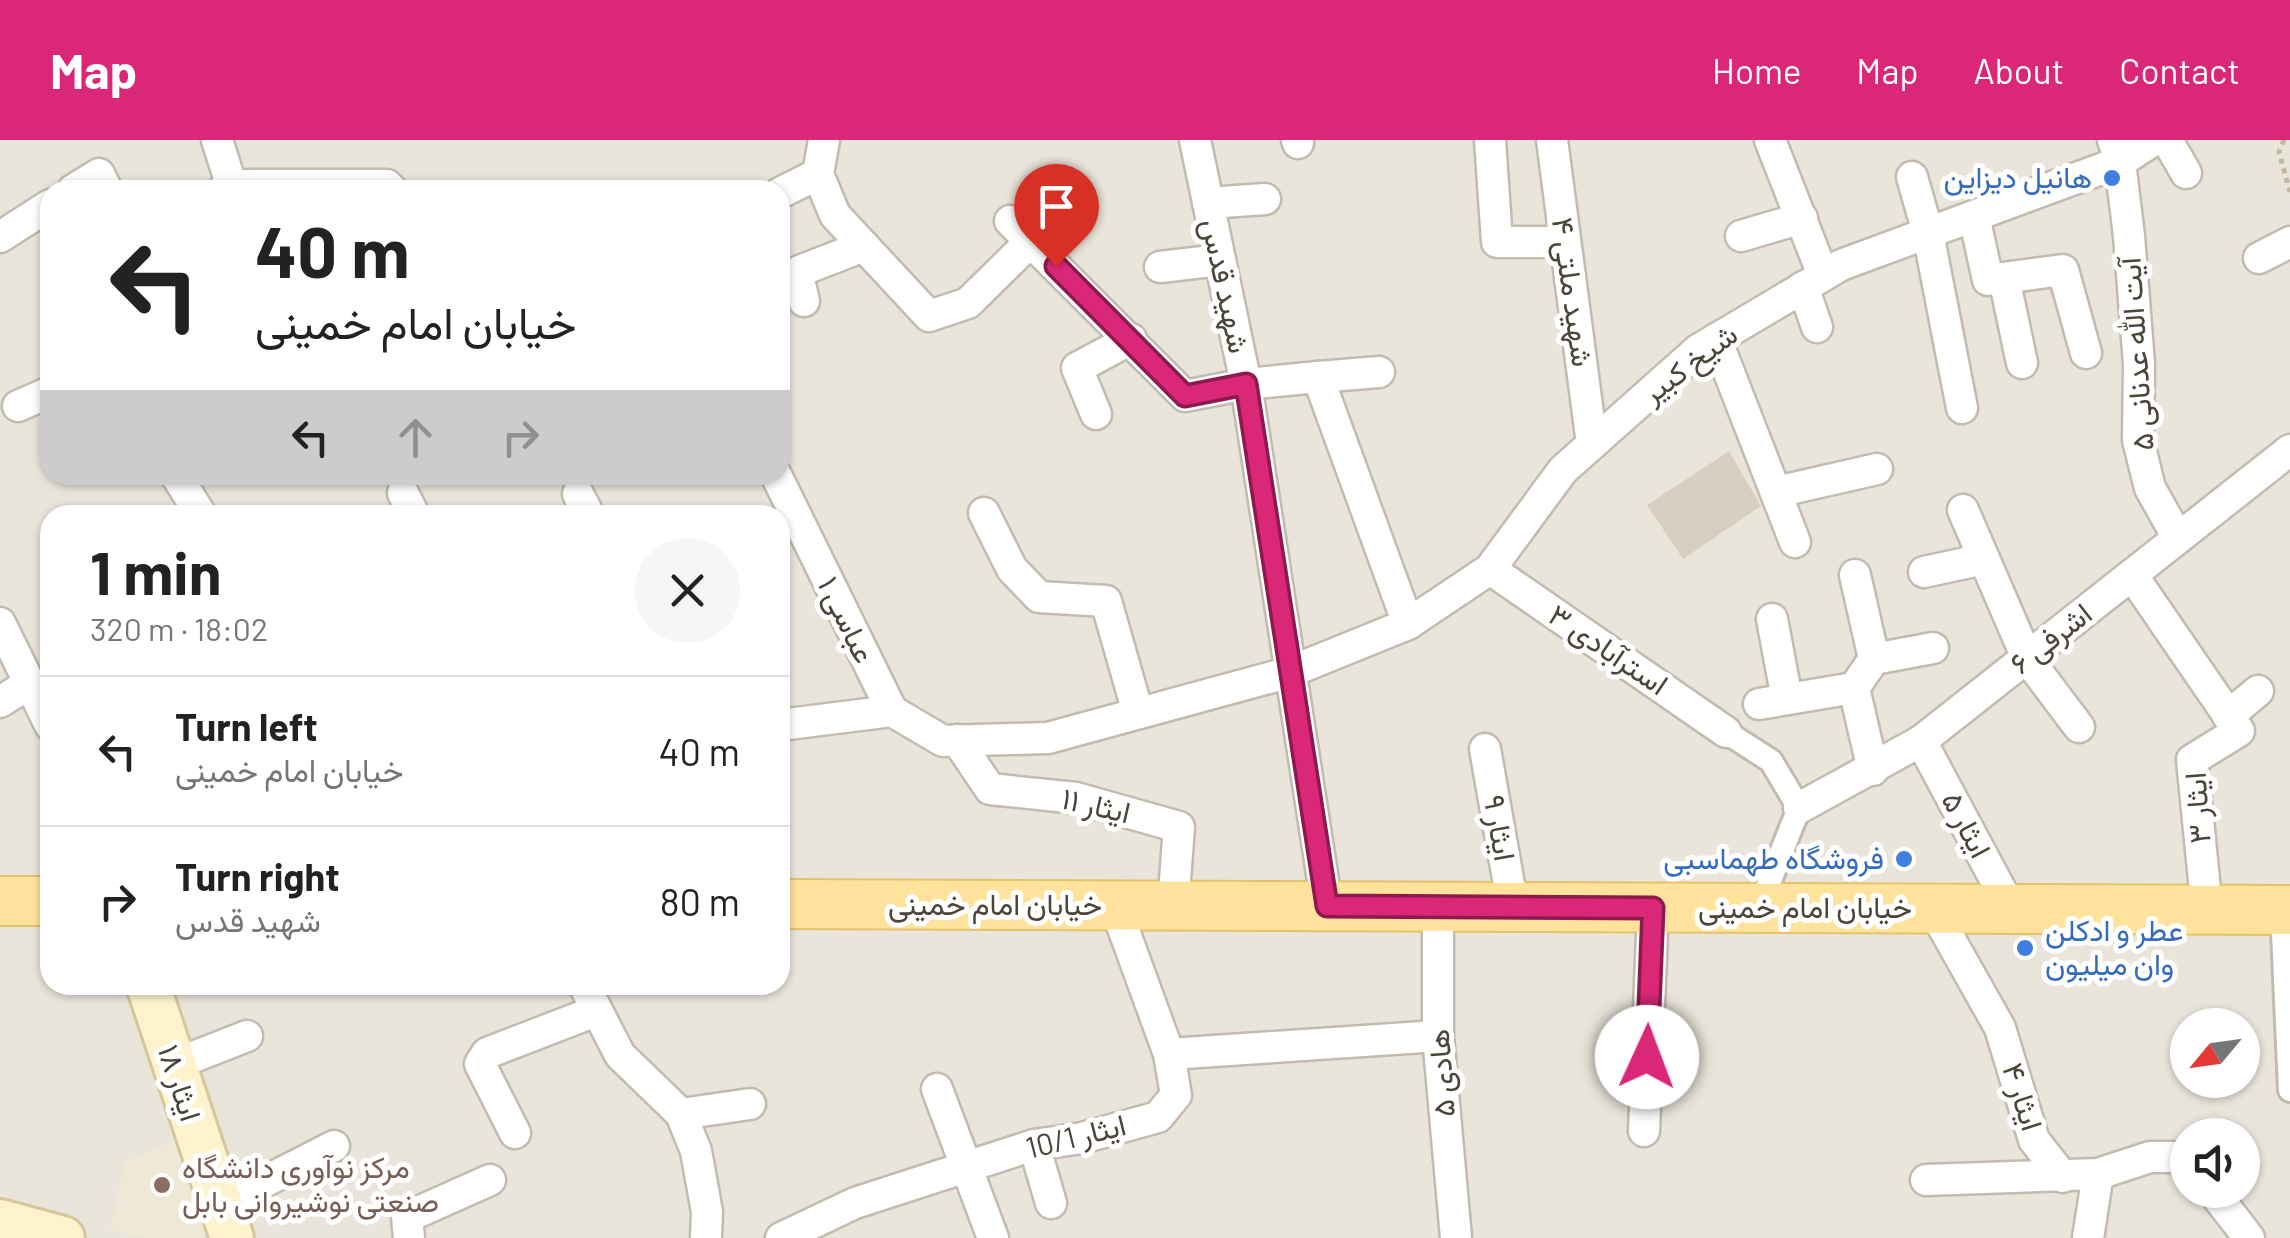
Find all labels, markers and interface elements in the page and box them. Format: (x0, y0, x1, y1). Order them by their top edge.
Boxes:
text: Map (50, 41, 137, 99)
text: Home (1712, 49, 1801, 91)
text: Map (1856, 49, 1919, 91)
text: About (1974, 49, 2064, 91)
text: Contact (2119, 49, 2240, 91)
place label: هانیل دیزاین (1944, 158, 2092, 196)
pin (1014, 164, 1099, 267)
marker: هانیل دیزاین (2101, 167, 2123, 189)
icon: arrive (1029, 179, 1084, 234)
text: 40 m (255, 208, 410, 292)
street label: شهید قدس (1193, 215, 1259, 357)
street label: شهید ملتی ۴ (1544, 215, 1602, 369)
icon: left (90, 220, 220, 350)
street label: آیت الله عدنانی ۵ (2110, 254, 2162, 452)
text: خیابان امام خمینی (255, 294, 576, 348)
street label: شیخ کبیر (1633, 315, 1746, 414)
icon: left (283, 410, 338, 465)
icon: ahead (388, 410, 443, 465)
icon: right (493, 410, 548, 465)
text: 1 min (90, 535, 221, 607)
button: close (635, 538, 740, 643)
street label: عباسی ۱ (810, 570, 884, 669)
street label: اشرفی ۶ (2002, 594, 2099, 682)
street label: استرآبادی ٣ (1542, 595, 1676, 703)
text: 320 m · 18:02 (90, 609, 268, 647)
text: Turn left (175, 703, 318, 749)
icon: left (90, 724, 145, 779)
text: 40 m (659, 728, 740, 774)
text: خیابان امام خمینی (175, 750, 404, 788)
street label: ایثار ۳ (2176, 771, 2218, 845)
street label: ایثار ۱۱ (1058, 779, 1134, 831)
street label: ایثار ۵ (1934, 785, 2000, 864)
street label: ایثار ۹ (1476, 792, 1524, 864)
place label: فروشگاه طهماسبی (1663, 839, 1884, 877)
marker: فروشگاه طهماسبی (1893, 848, 1915, 870)
text: Turn right (175, 853, 340, 899)
icon: right (90, 874, 145, 929)
text: 80 m (660, 878, 740, 924)
street label: خیابان امام خمینی (888, 885, 1102, 924)
street label: خیابان امام خمینی (1698, 888, 1912, 927)
text: شهید قدس (175, 900, 321, 938)
place label: عطر و ادکلن وان میلیون (2045, 911, 2183, 983)
marker: عطر و ادکلن وان میلیون (2014, 937, 2036, 959)
position arrow (1595, 1005, 1699, 1109)
north arrow (2170, 1008, 2260, 1098)
map controls (2170, 1008, 2260, 1208)
street label: هادی ۵ (1419, 1028, 1463, 1118)
street label: ایثار ۱۸ (150, 1040, 210, 1126)
street label: ایثار ۴ (1994, 1058, 2052, 1135)
street label: ایثار 10/1 (1022, 1105, 1130, 1167)
button: sound (2170, 1118, 2260, 1208)
place label: مرکز نوآوری دانشگاه صنعتی نوشیروانی بابل (182, 1148, 439, 1220)
marker: مرکز نوآوری دانشگاه صنعتی نوشیروانی بابل (151, 1174, 173, 1196)

